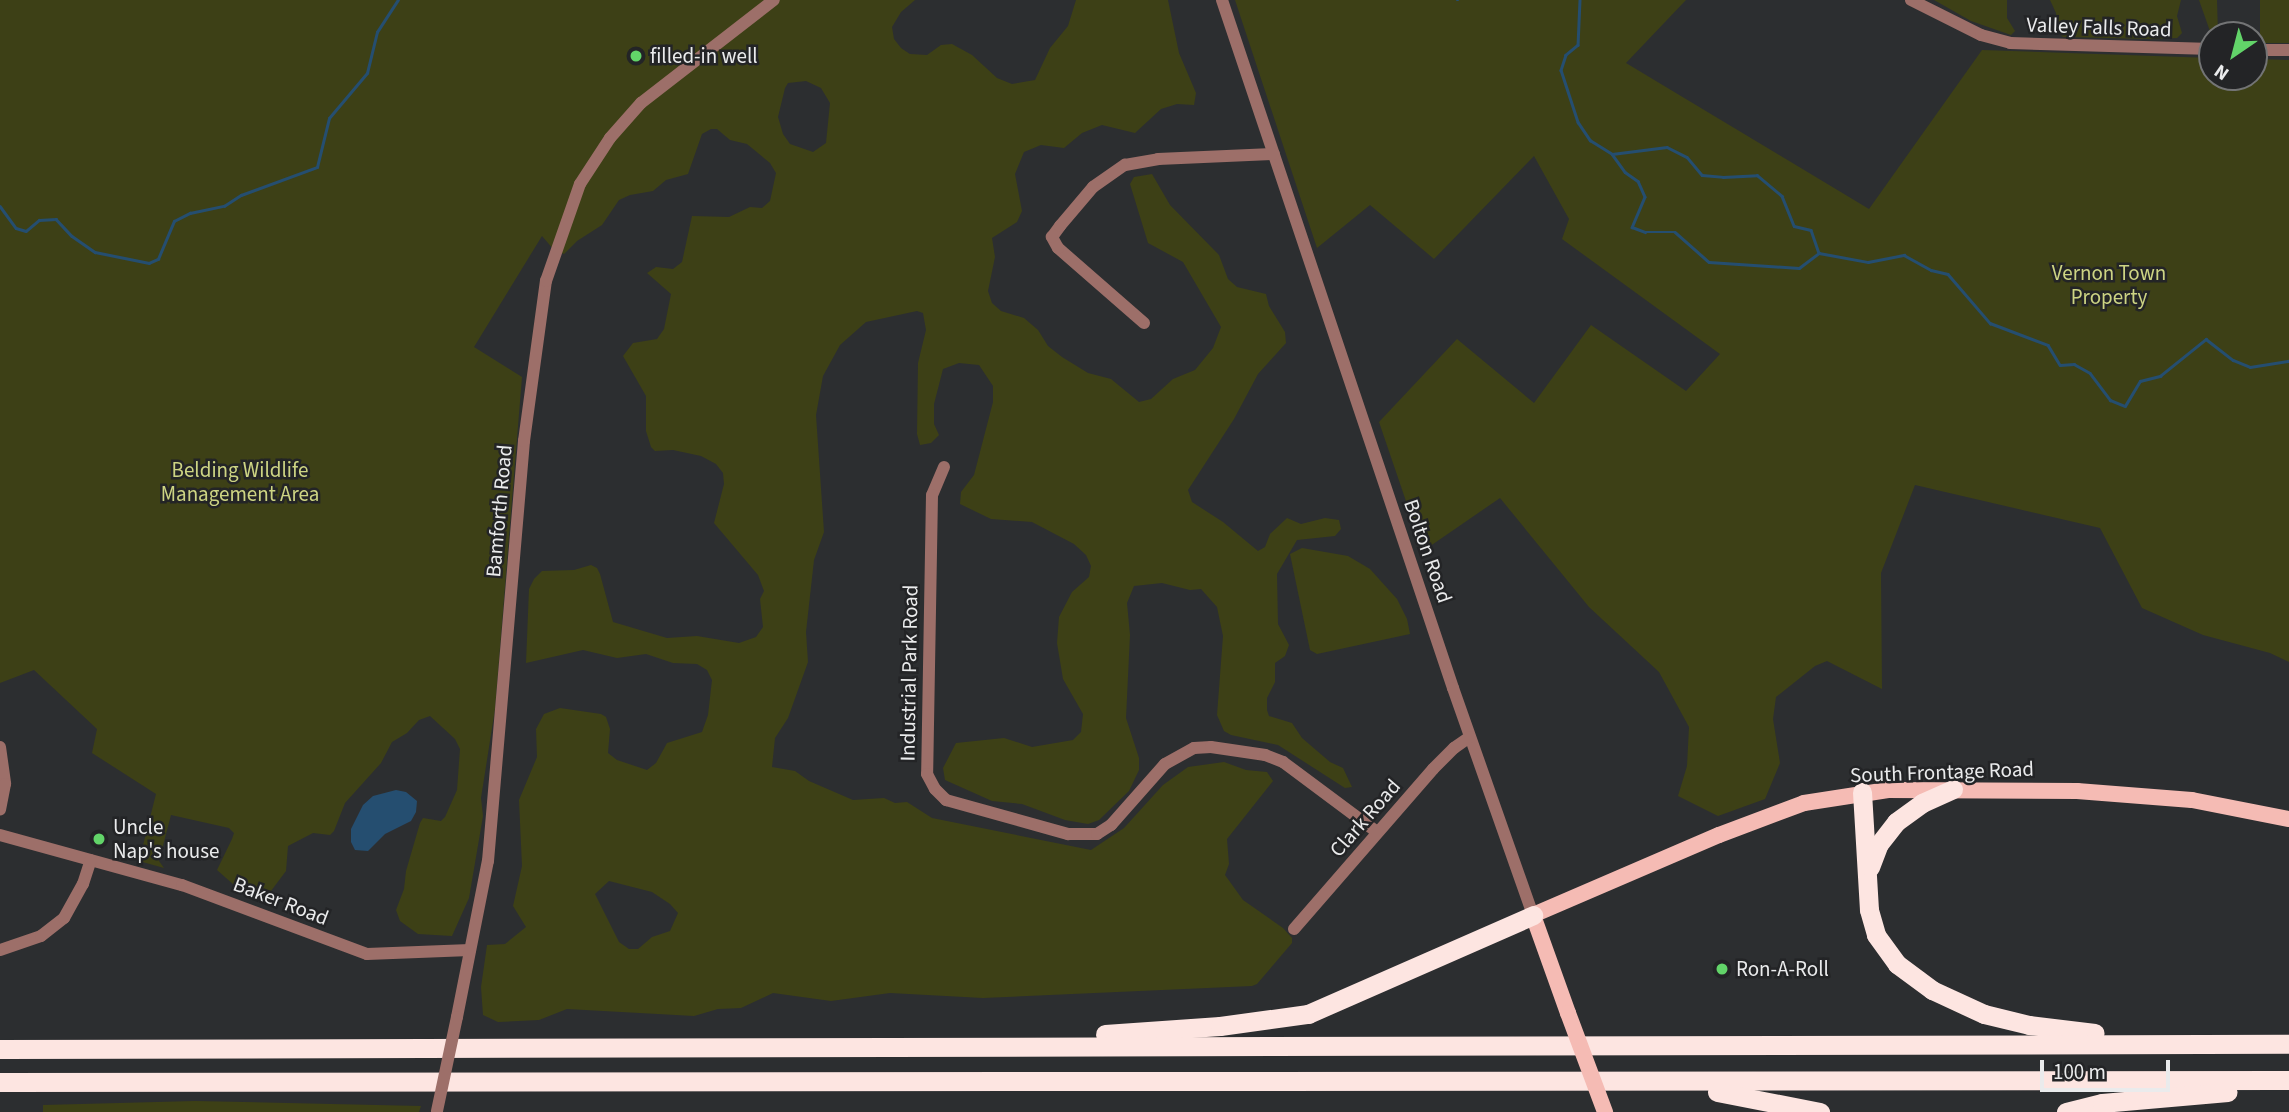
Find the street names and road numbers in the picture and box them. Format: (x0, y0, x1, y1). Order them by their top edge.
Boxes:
street label: Valley Falls Road (2026, 12, 2172, 42)
street label: Bamforth Road (481, 444, 517, 578)
street label: Bolton Road (1399, 496, 1457, 606)
street label: Industrial Park Road (895, 584, 923, 762)
street label: South Frontage Road (1850, 756, 2034, 788)
street label: Clark Road (1324, 774, 1406, 862)
street label: Baker Road (230, 871, 332, 931)

